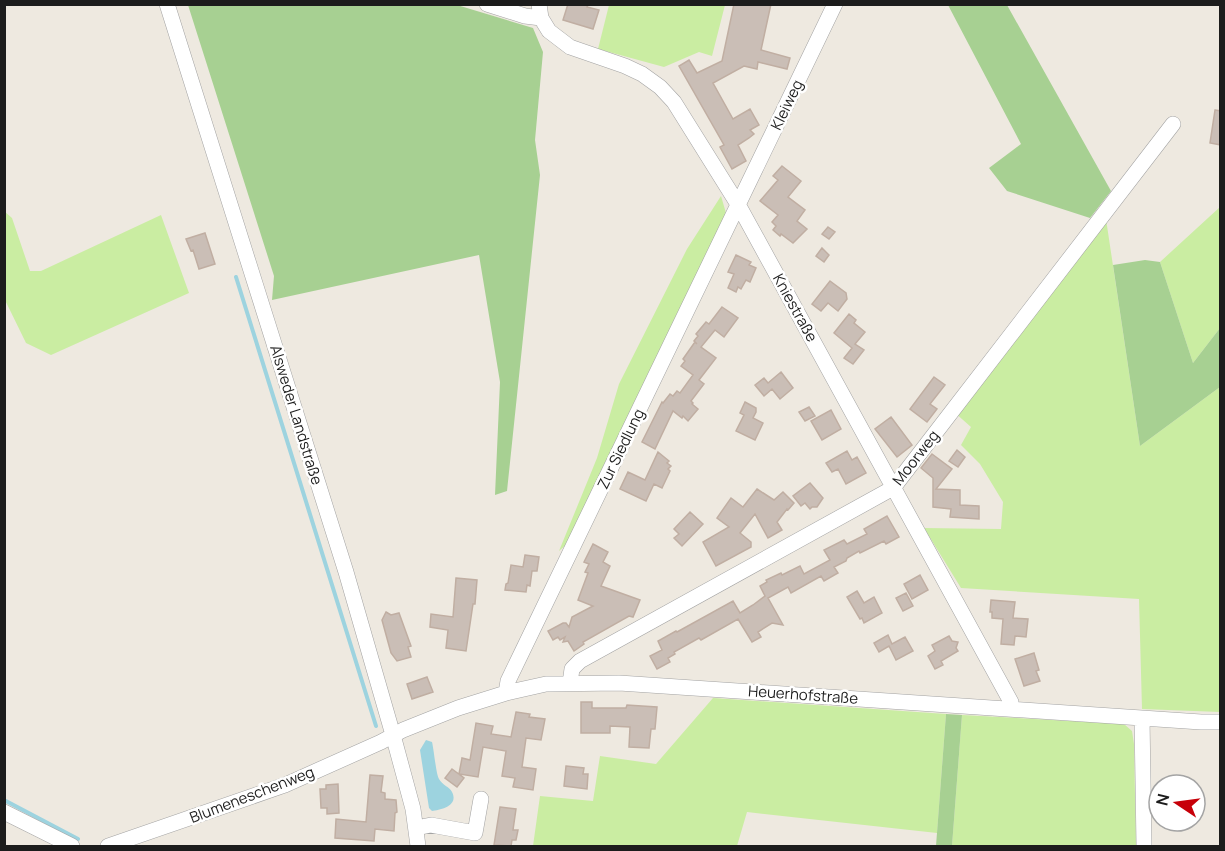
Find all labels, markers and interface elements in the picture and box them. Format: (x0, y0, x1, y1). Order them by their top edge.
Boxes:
street label: Kleiweg (765, 76, 808, 133)
street label: Kniestraße (768, 270, 823, 346)
street label: Alsweder Landstraße (265, 342, 328, 488)
street label: Zur Siedlung (592, 405, 649, 493)
street label: Moorweg (887, 426, 944, 490)
street label: Heuerhofstraße (747, 680, 859, 709)
street label: Blumeneschenweg (187, 761, 317, 828)
north arrow (1147, 773, 1207, 833)
text: N (1150, 792, 1174, 808)

